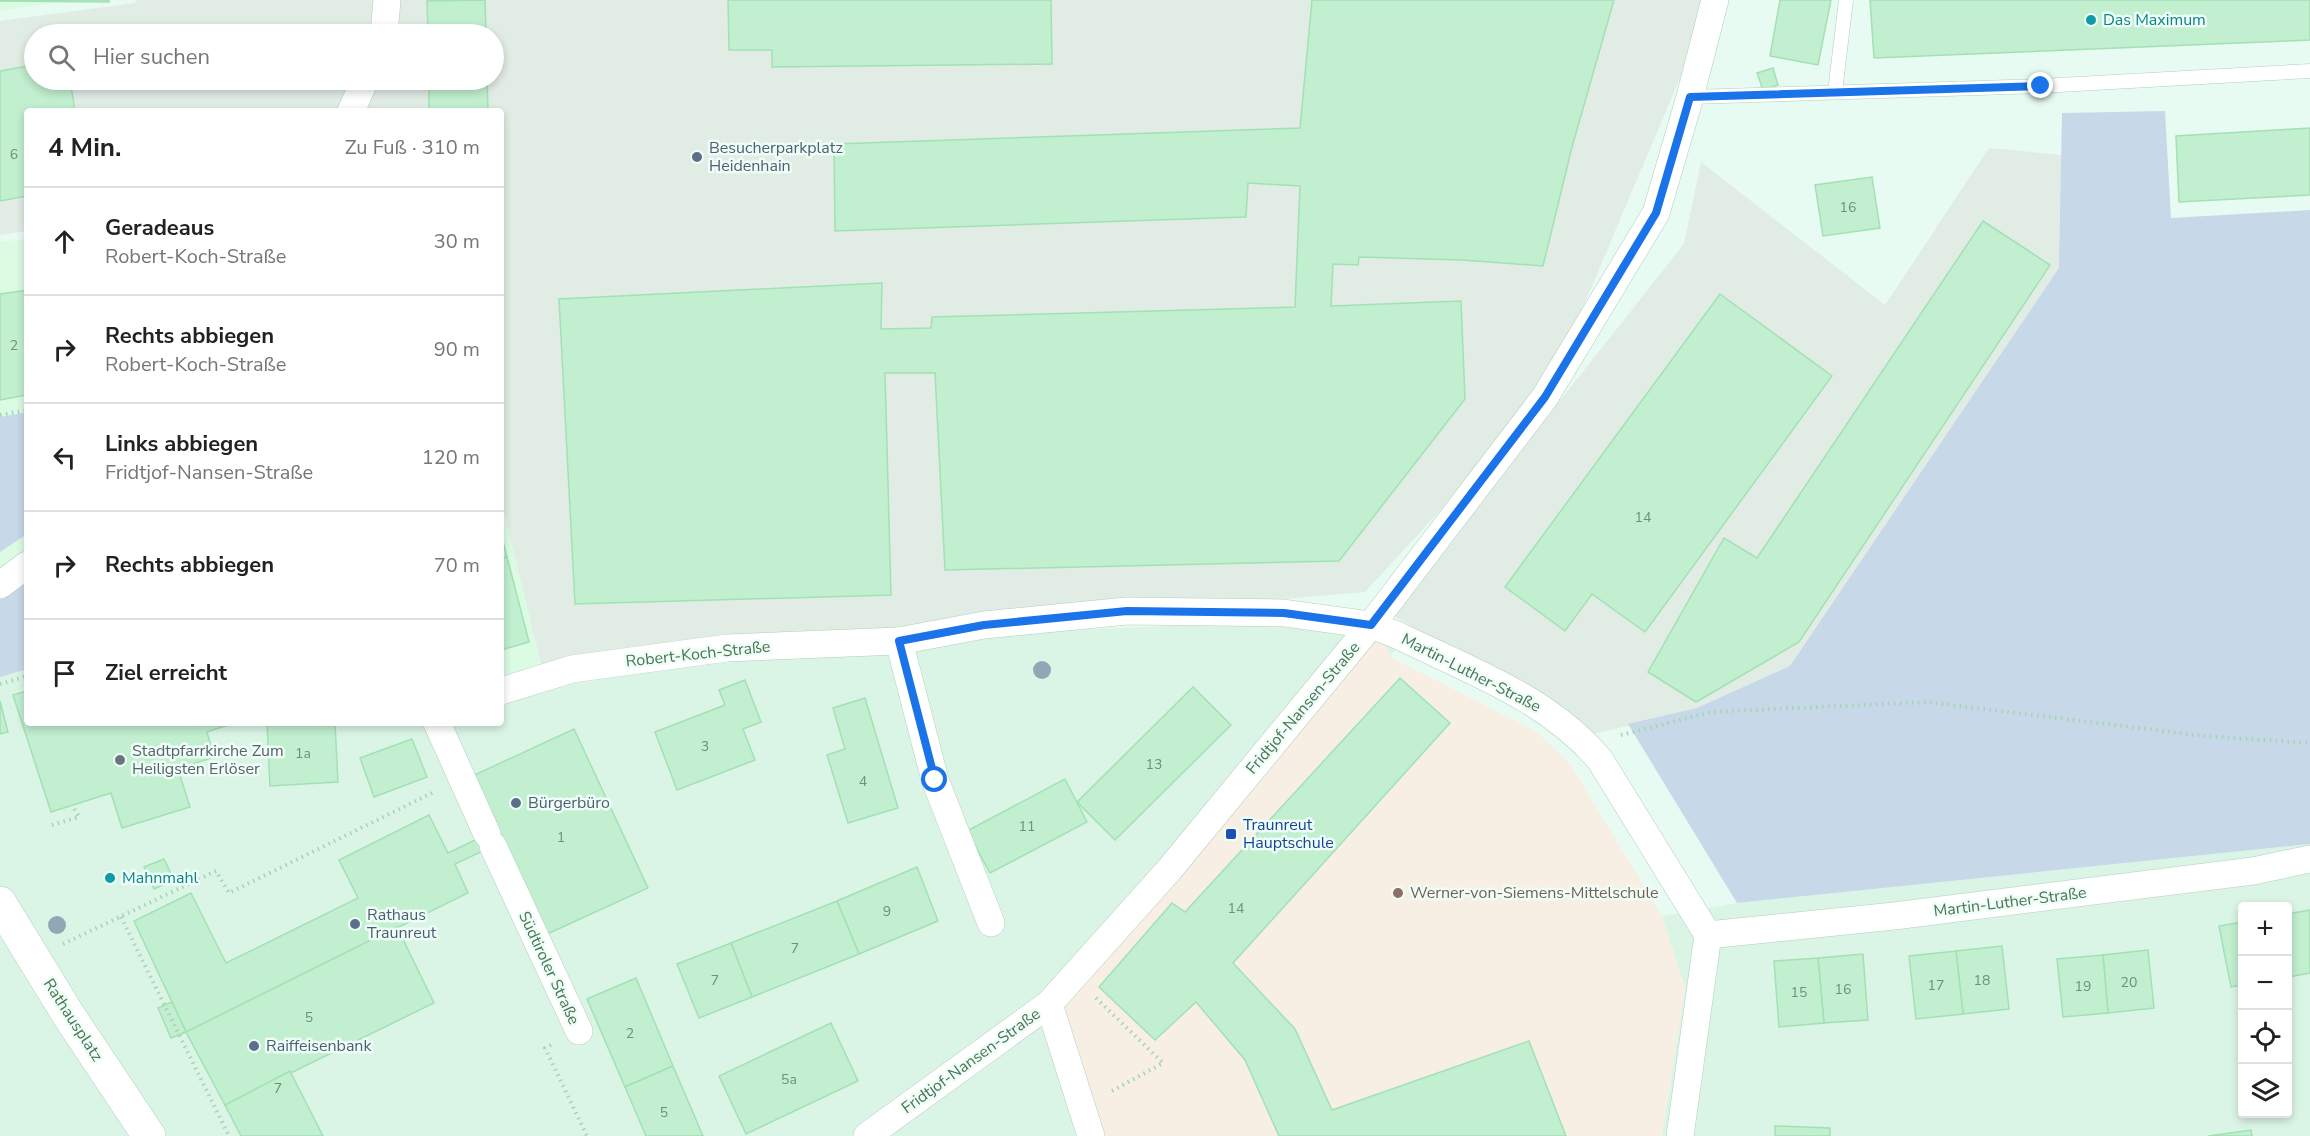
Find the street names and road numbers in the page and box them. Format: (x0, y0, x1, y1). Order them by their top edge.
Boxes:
street label: Martin-Luther-Straße (1397, 628, 1545, 718)
street label: Robert-Koch-Straße (625, 635, 771, 673)
street label: Fridtjof-Nansen-Straße (1241, 637, 1365, 779)
street label: Martin-Luther-Straße (1932, 882, 2088, 922)
street label: Südtiroler Straße (513, 908, 585, 1028)
street label: Rathausplatz (38, 974, 108, 1066)
street label: Fridtjof-Nansen-Straße (897, 1003, 1045, 1119)

